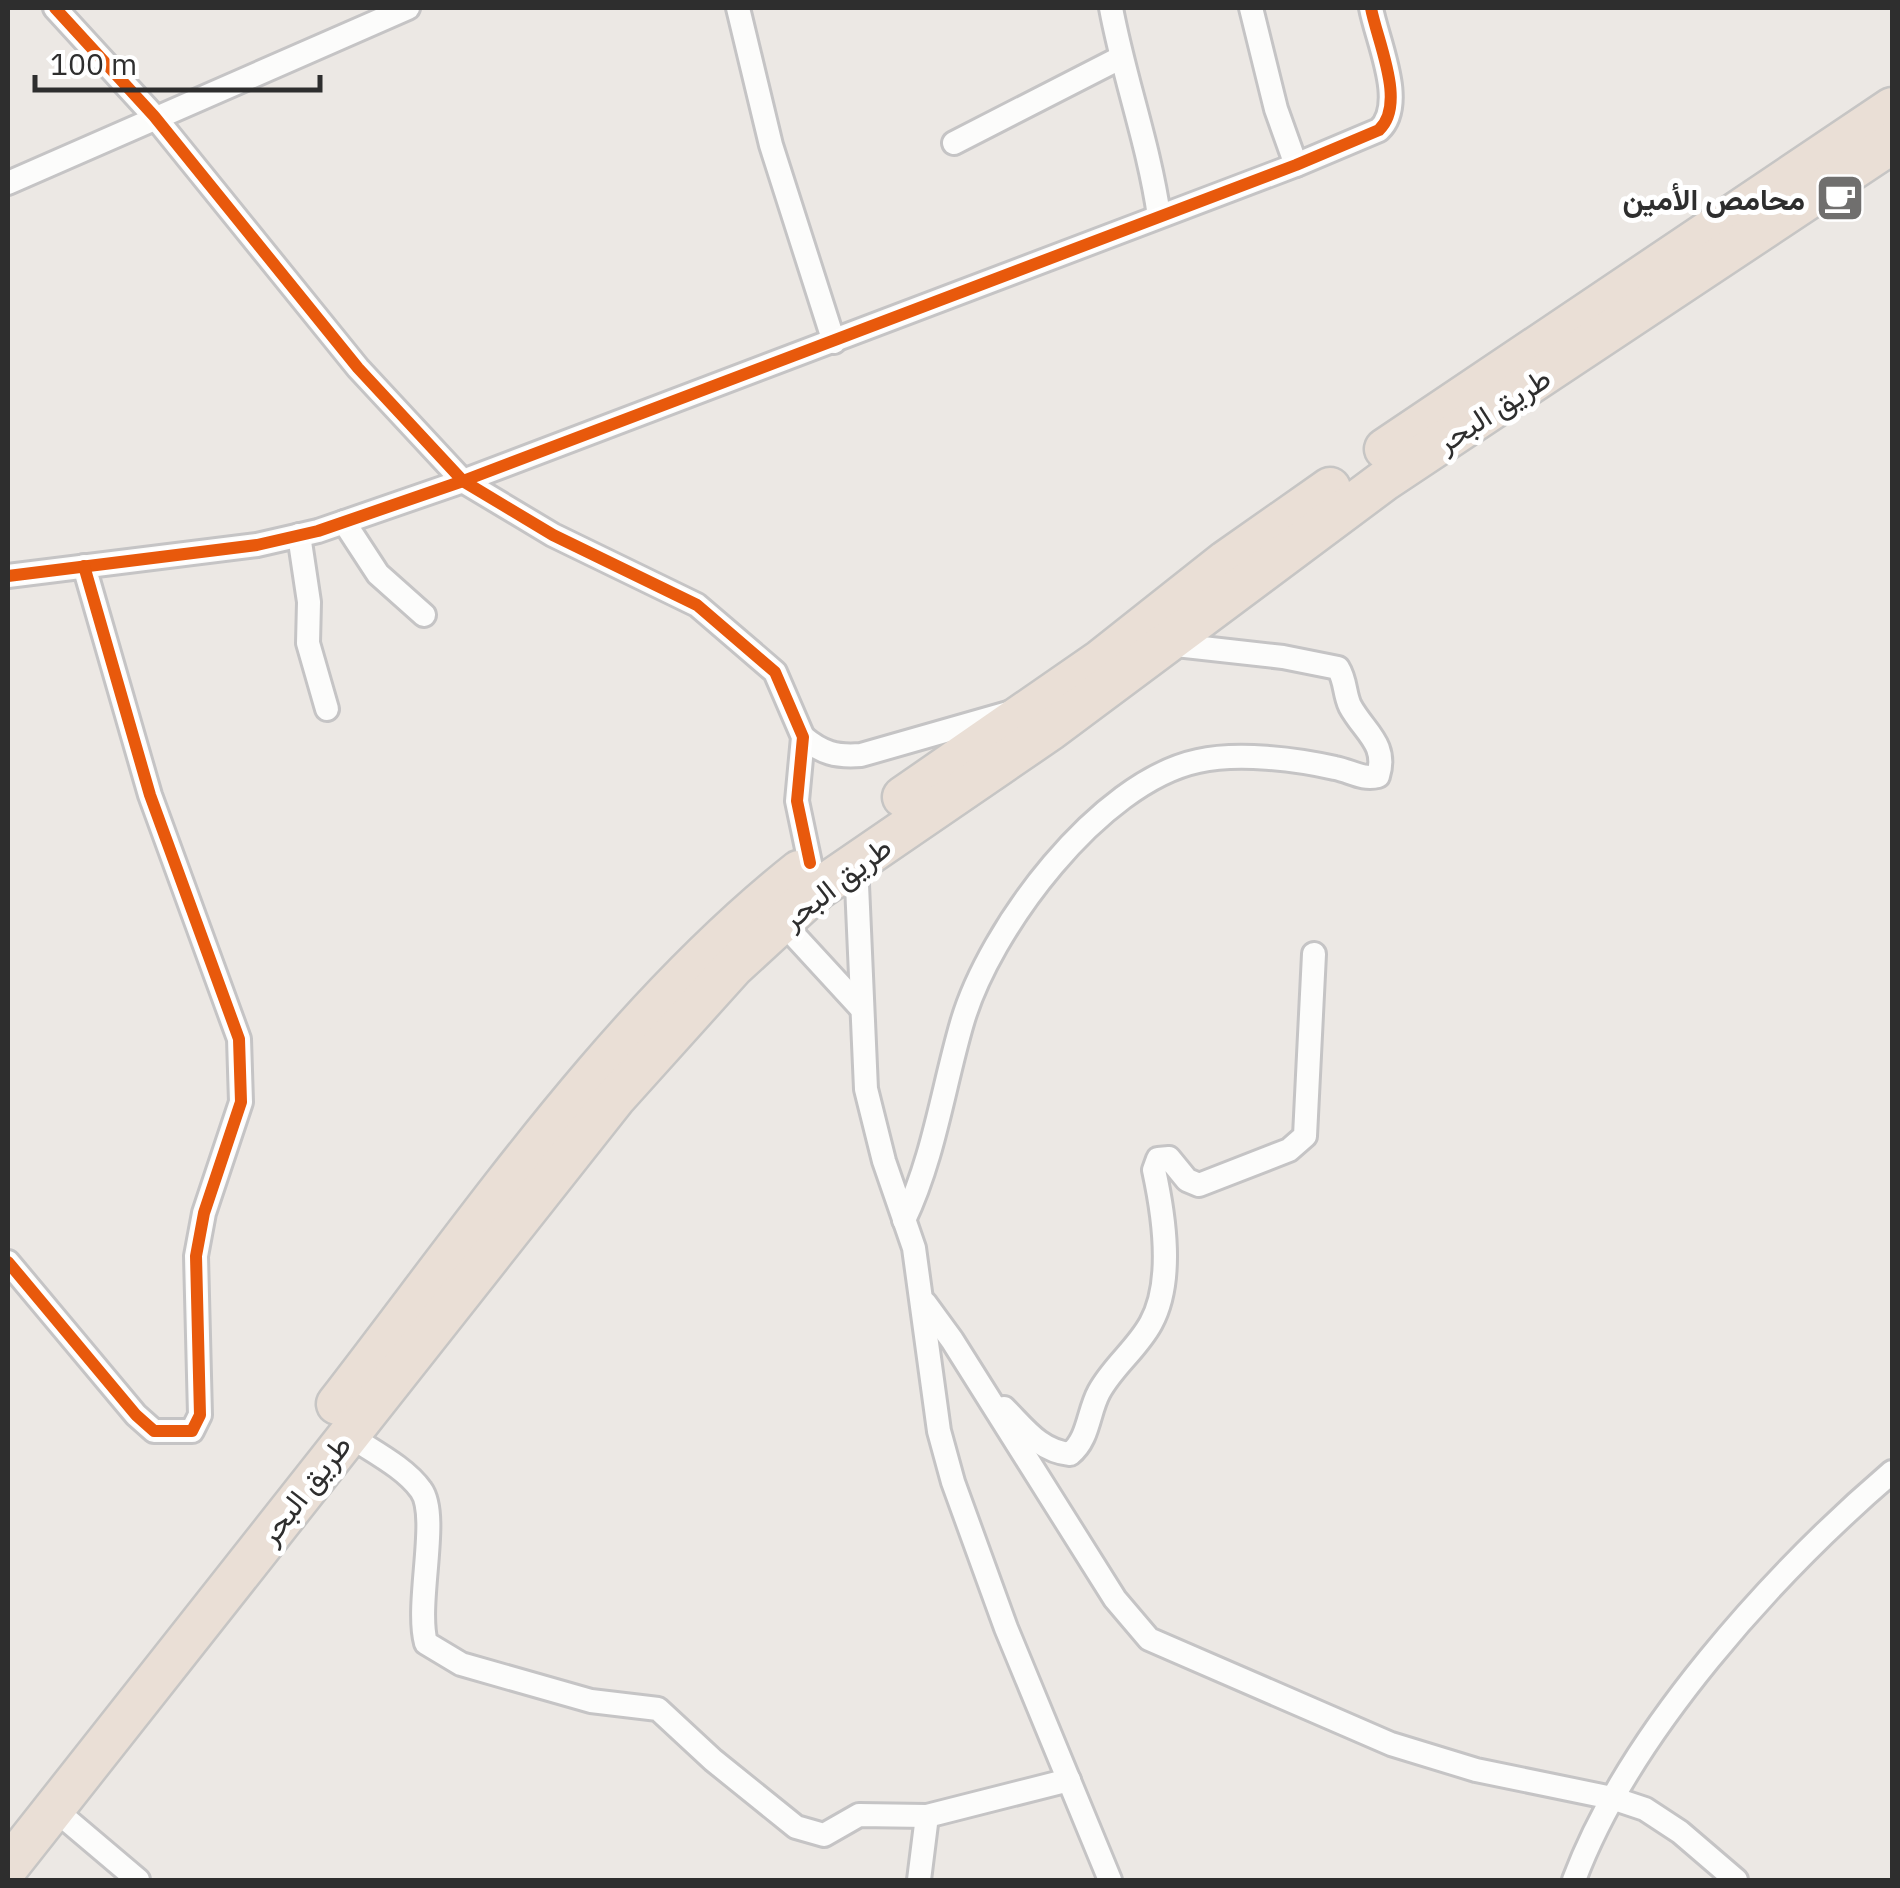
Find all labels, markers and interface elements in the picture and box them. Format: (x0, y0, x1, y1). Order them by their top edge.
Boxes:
scale bar (35, 30, 320, 92)
text: 100 m (50, 44, 137, 83)
cafe icon: محامص الأمين (1814, 172, 1866, 224)
place label: محامص الأمين (1623, 179, 1805, 218)
street label: طريق البحر (1428, 358, 1558, 461)
street label: طريق البحر (772, 827, 899, 938)
street label: طريق البحر (248, 1426, 359, 1553)

